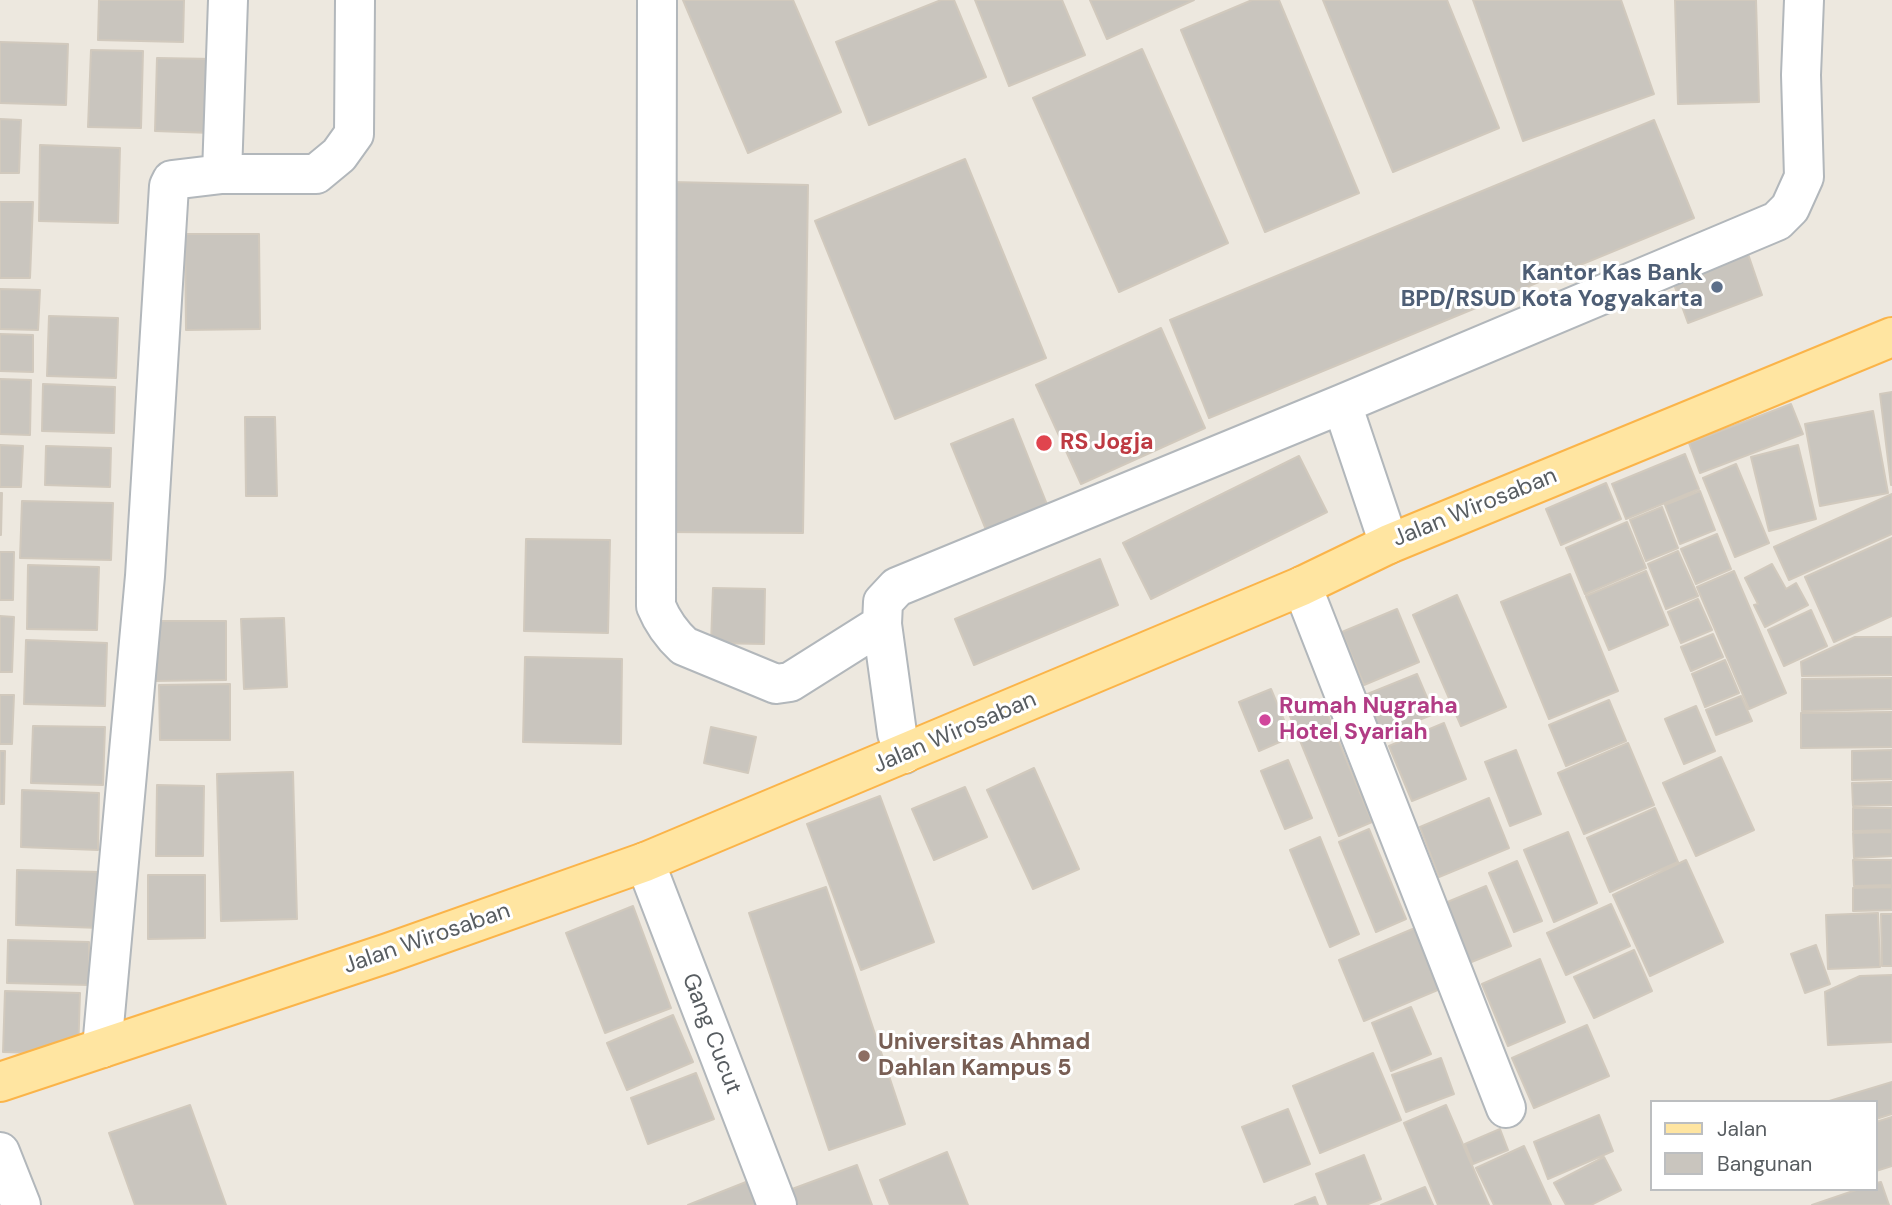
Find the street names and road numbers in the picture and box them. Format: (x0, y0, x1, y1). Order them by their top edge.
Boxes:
street label: Jalan Wirosaban (1389, 462, 1561, 554)
street label: Jalan Wirosaban (869, 686, 1041, 780)
street label: Jalan Wirosaban (340, 898, 514, 980)
street label: Gang Cucut (675, 970, 747, 1098)

